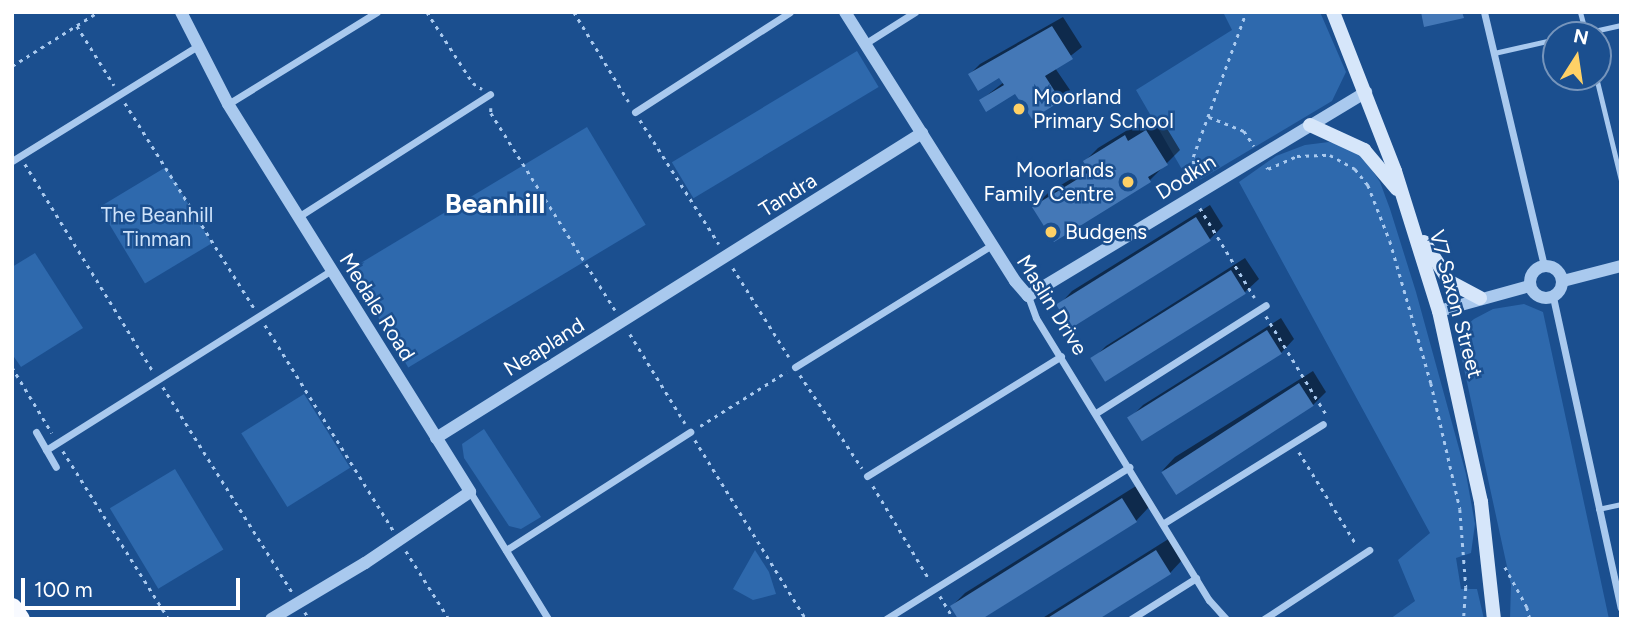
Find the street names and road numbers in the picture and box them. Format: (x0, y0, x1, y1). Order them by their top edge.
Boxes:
street label: Dodkin (1151, 149, 1221, 205)
street label: Tandra (755, 168, 821, 222)
street label: V7 Saxon Street (1424, 227, 1488, 381)
street label: Medale Road (334, 249, 420, 365)
street label: Maslin Drive (1011, 250, 1093, 360)
street label: Neapland (499, 312, 589, 382)

